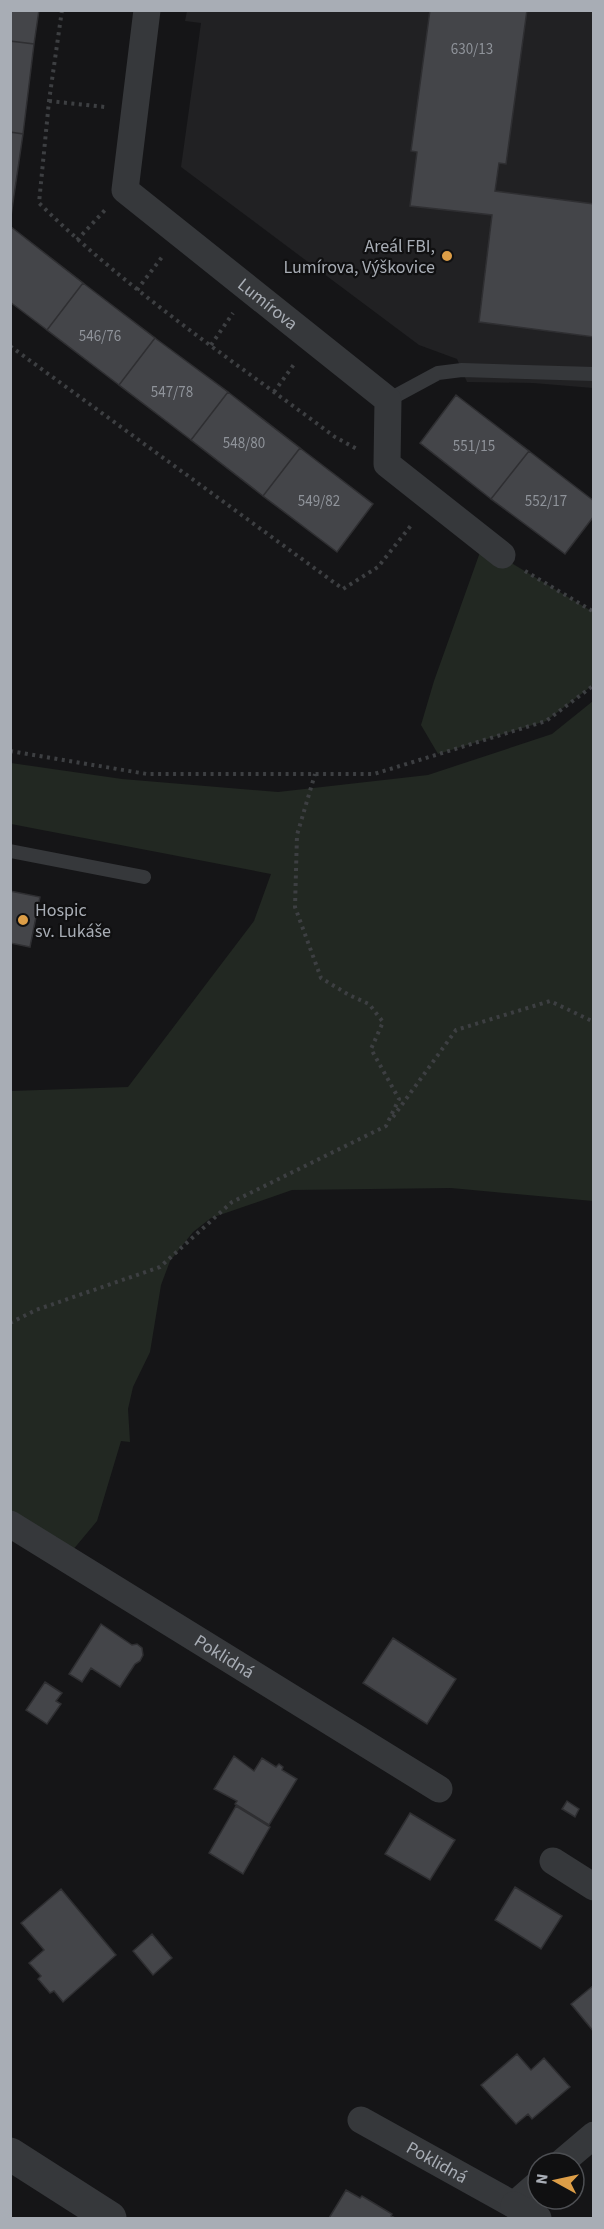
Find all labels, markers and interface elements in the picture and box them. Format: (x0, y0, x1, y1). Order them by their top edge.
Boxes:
house number: 630/13 (451, 39, 493, 60)
place label: Areál FBI, Lumírova, Výškovice (283, 234, 435, 280)
marker: Areál FBI, Lumírova, Výškovice (440, 249, 454, 263)
street label: Lumírova (232, 273, 303, 336)
house number: 546/76 (79, 326, 121, 347)
house number: 547/78 (151, 382, 193, 403)
house number: 548/80 (223, 433, 265, 454)
house number: 551/15 (453, 436, 495, 457)
house number: 549/82 (298, 491, 340, 512)
house number: 552/17 (525, 491, 567, 512)
place label: Hospic sv. Lukáše (35, 898, 111, 944)
marker: Hospic sv. Lukáše (16, 913, 30, 927)
street label: Poklidná (189, 1629, 259, 1685)
street label: Poklidná (402, 2136, 472, 2190)
north arrow (526, 2151, 586, 2211)
text: N (531, 2172, 554, 2186)

